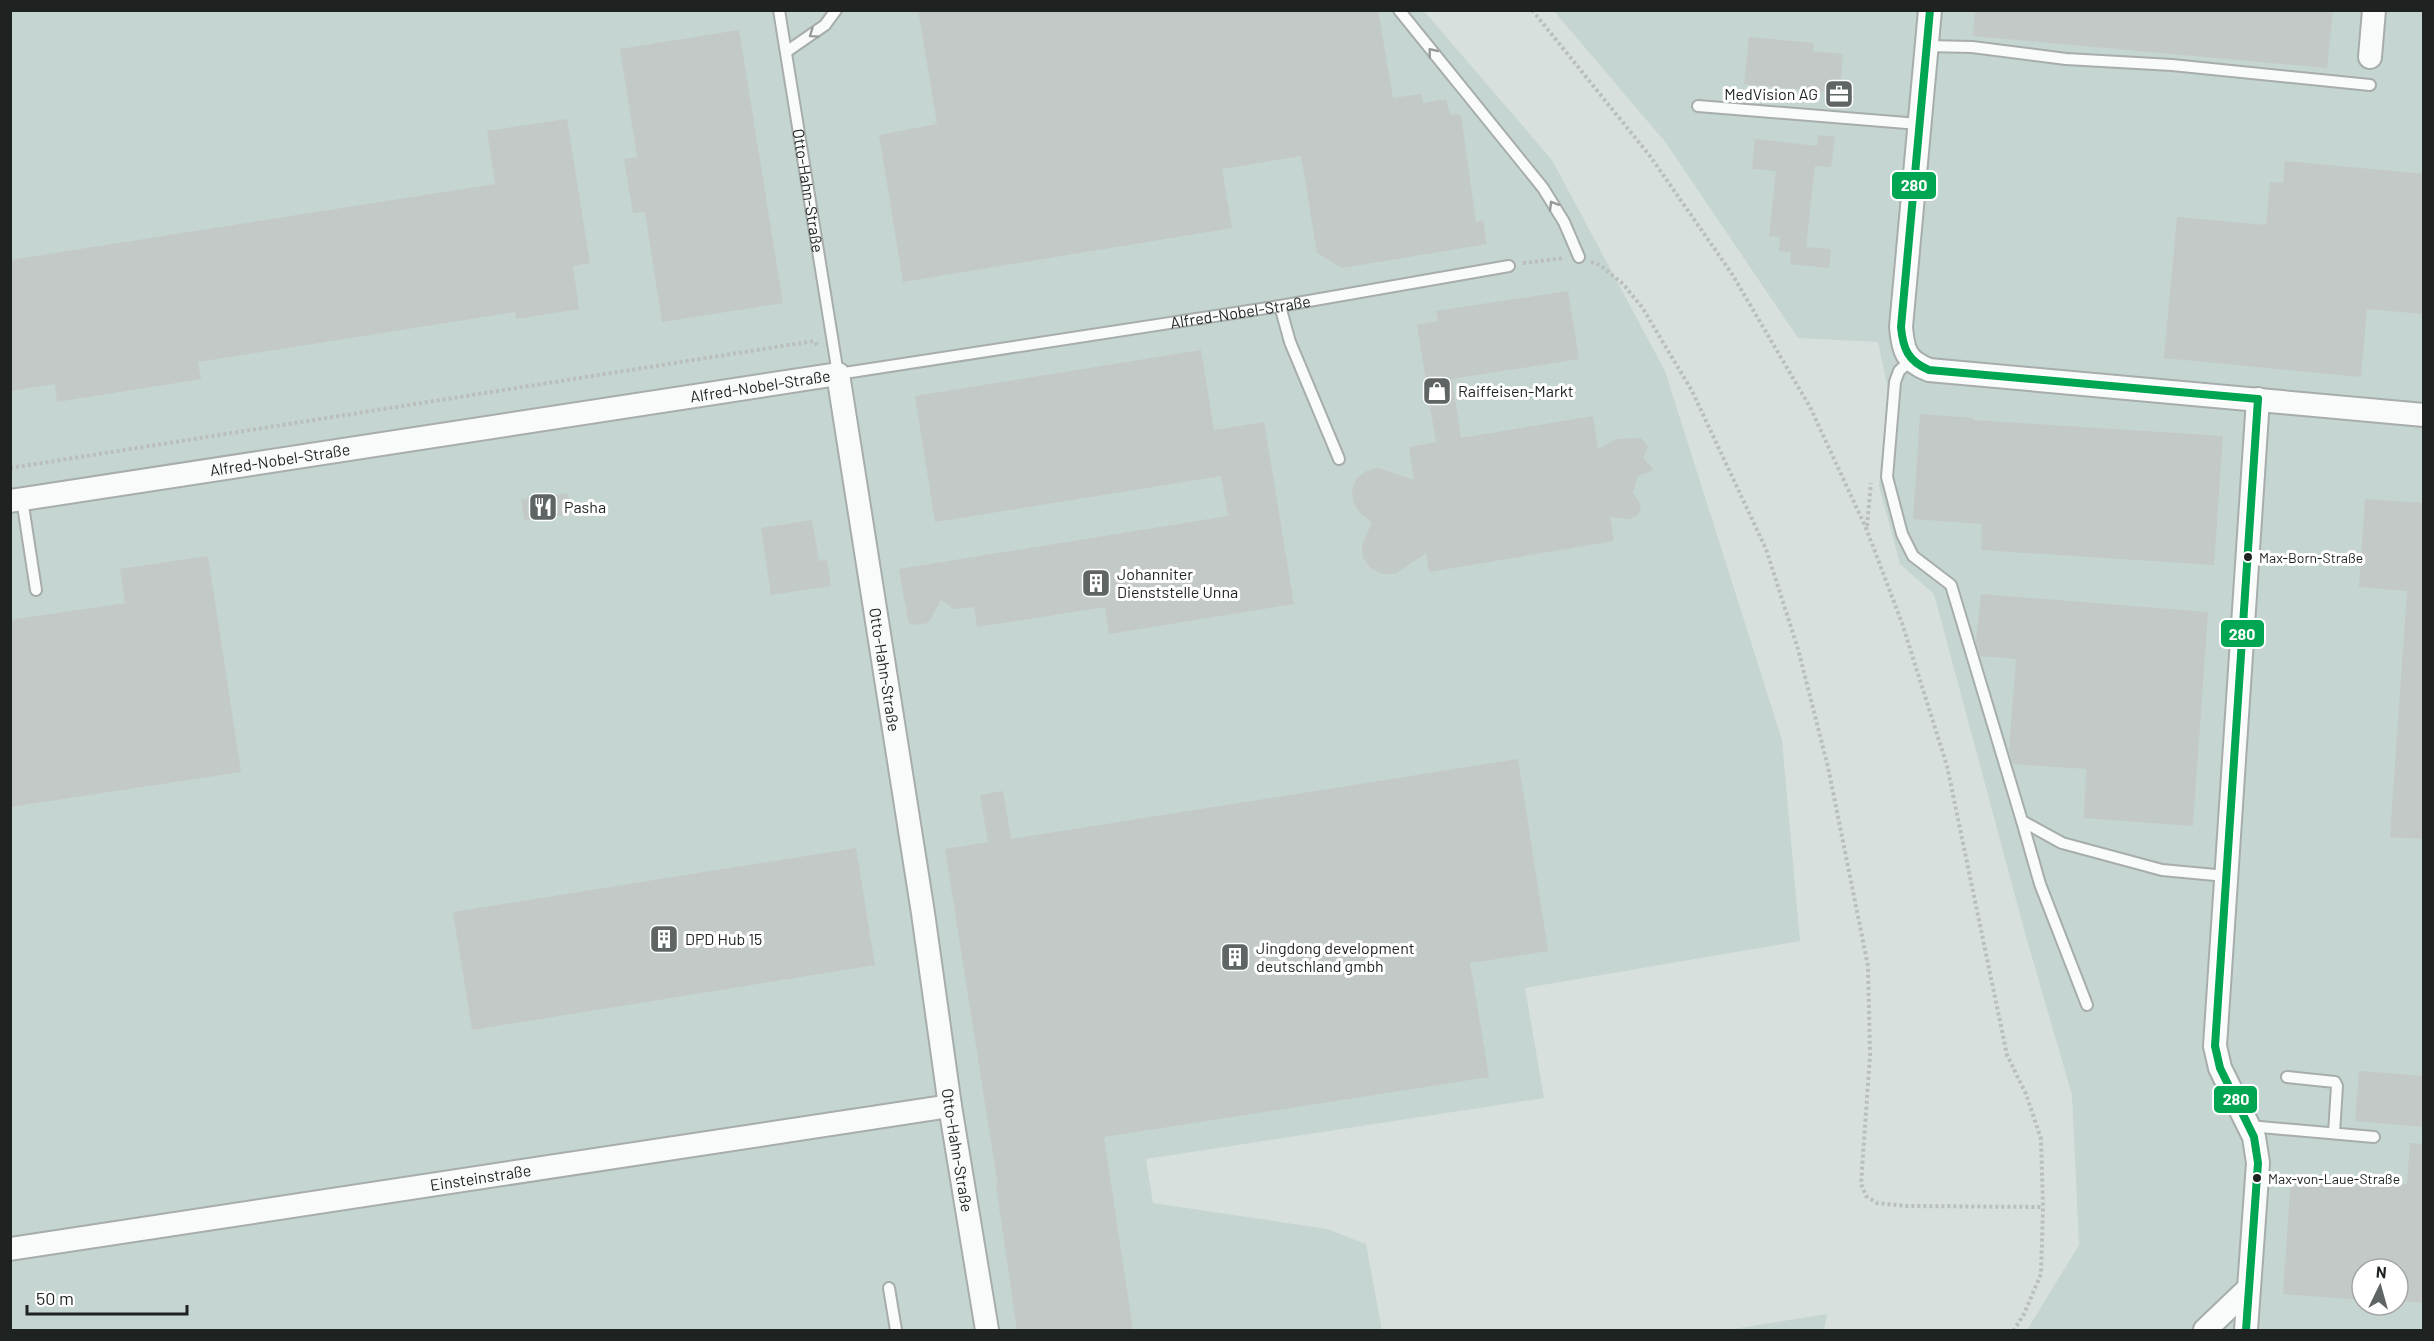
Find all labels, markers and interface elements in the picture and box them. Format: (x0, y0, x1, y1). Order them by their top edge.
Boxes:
one-way arrow (808, 27, 819, 38)
one-way arrow (1429, 48, 1440, 59)
office icon: MedVision AG (1823, 78, 1855, 110)
place label: MedVision AG (1724, 84, 1818, 103)
street label: Otto-Hahn-Straße (789, 127, 828, 254)
line badge: 280 (1891, 171, 1937, 200)
text: 280 (1901, 175, 1927, 194)
one-way arrow (1549, 201, 1561, 211)
street label: Alfred-Nobel-Straße (1169, 291, 1312, 332)
street label: Alfred-Nobel-Straße (689, 365, 832, 406)
shop icon: Raiffeisen-Markt (1421, 375, 1453, 407)
place label: Raiffeisen-Markt (1458, 381, 1574, 400)
street label: Alfred-Nobel-Straße (208, 439, 351, 479)
restaurant icon: Pasha (527, 491, 559, 523)
place label: Pasha (564, 497, 606, 516)
place label: Max-Born-Straße (2259, 549, 2363, 566)
marker: Max-Born-Straße (2242, 551, 2254, 563)
place label: Johanniter Dienststelle Unna (1117, 564, 1238, 601)
building icon: Johanniter Dienststelle Unna (1080, 567, 1112, 599)
street label: Otto-Hahn-Straße (866, 606, 904, 733)
line badge: 280 (2220, 619, 2265, 648)
text: 280 (2229, 624, 2255, 643)
building icon: DPD Hub 15 (648, 923, 680, 955)
place label: DPD Hub 15 (685, 929, 762, 948)
place label: Jingdong development deutschland gmbh (1256, 938, 1415, 975)
building icon: Jingdong development deutschland gmbh (1219, 941, 1251, 973)
line badge: 280 (2213, 1085, 2258, 1114)
street label: Otto-Hahn-Straße (939, 1087, 977, 1213)
text: 280 (2223, 1089, 2249, 1108)
street label: Einsteinstraße (429, 1160, 532, 1194)
place label: Max-von-Laue-Straße (2268, 1170, 2400, 1187)
marker: Max-von-Laue-Straße (2251, 1172, 2263, 1184)
north arrow (2350, 1257, 2410, 1317)
text: N (2375, 1262, 2387, 1281)
scale bar (27, 1278, 188, 1316)
text: 50 m (36, 1287, 74, 1309)

